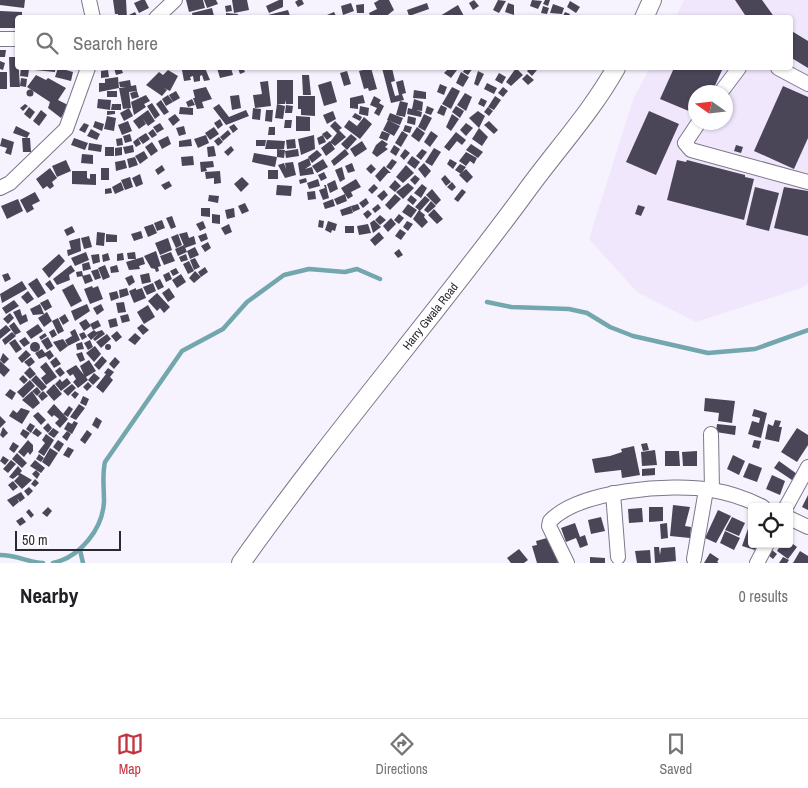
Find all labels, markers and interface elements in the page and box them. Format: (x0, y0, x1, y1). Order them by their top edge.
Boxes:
search box (15, 15, 793, 70)
icon: search (33, 29, 61, 57)
text: Search here (73, 30, 158, 56)
north arrow (688, 85, 733, 130)
street label: Harry Gwala Road (399, 280, 462, 353)
map controls (748, 503, 793, 548)
button: locate (748, 503, 793, 548)
scale bar (15, 528, 121, 551)
text: 50 m (22, 531, 48, 549)
text: Nearby (20, 581, 78, 610)
text: 0 results (738, 585, 788, 607)
tab: Map (116, 730, 144, 778)
tab: Directions (376, 730, 428, 778)
tab: Saved (660, 730, 692, 778)

